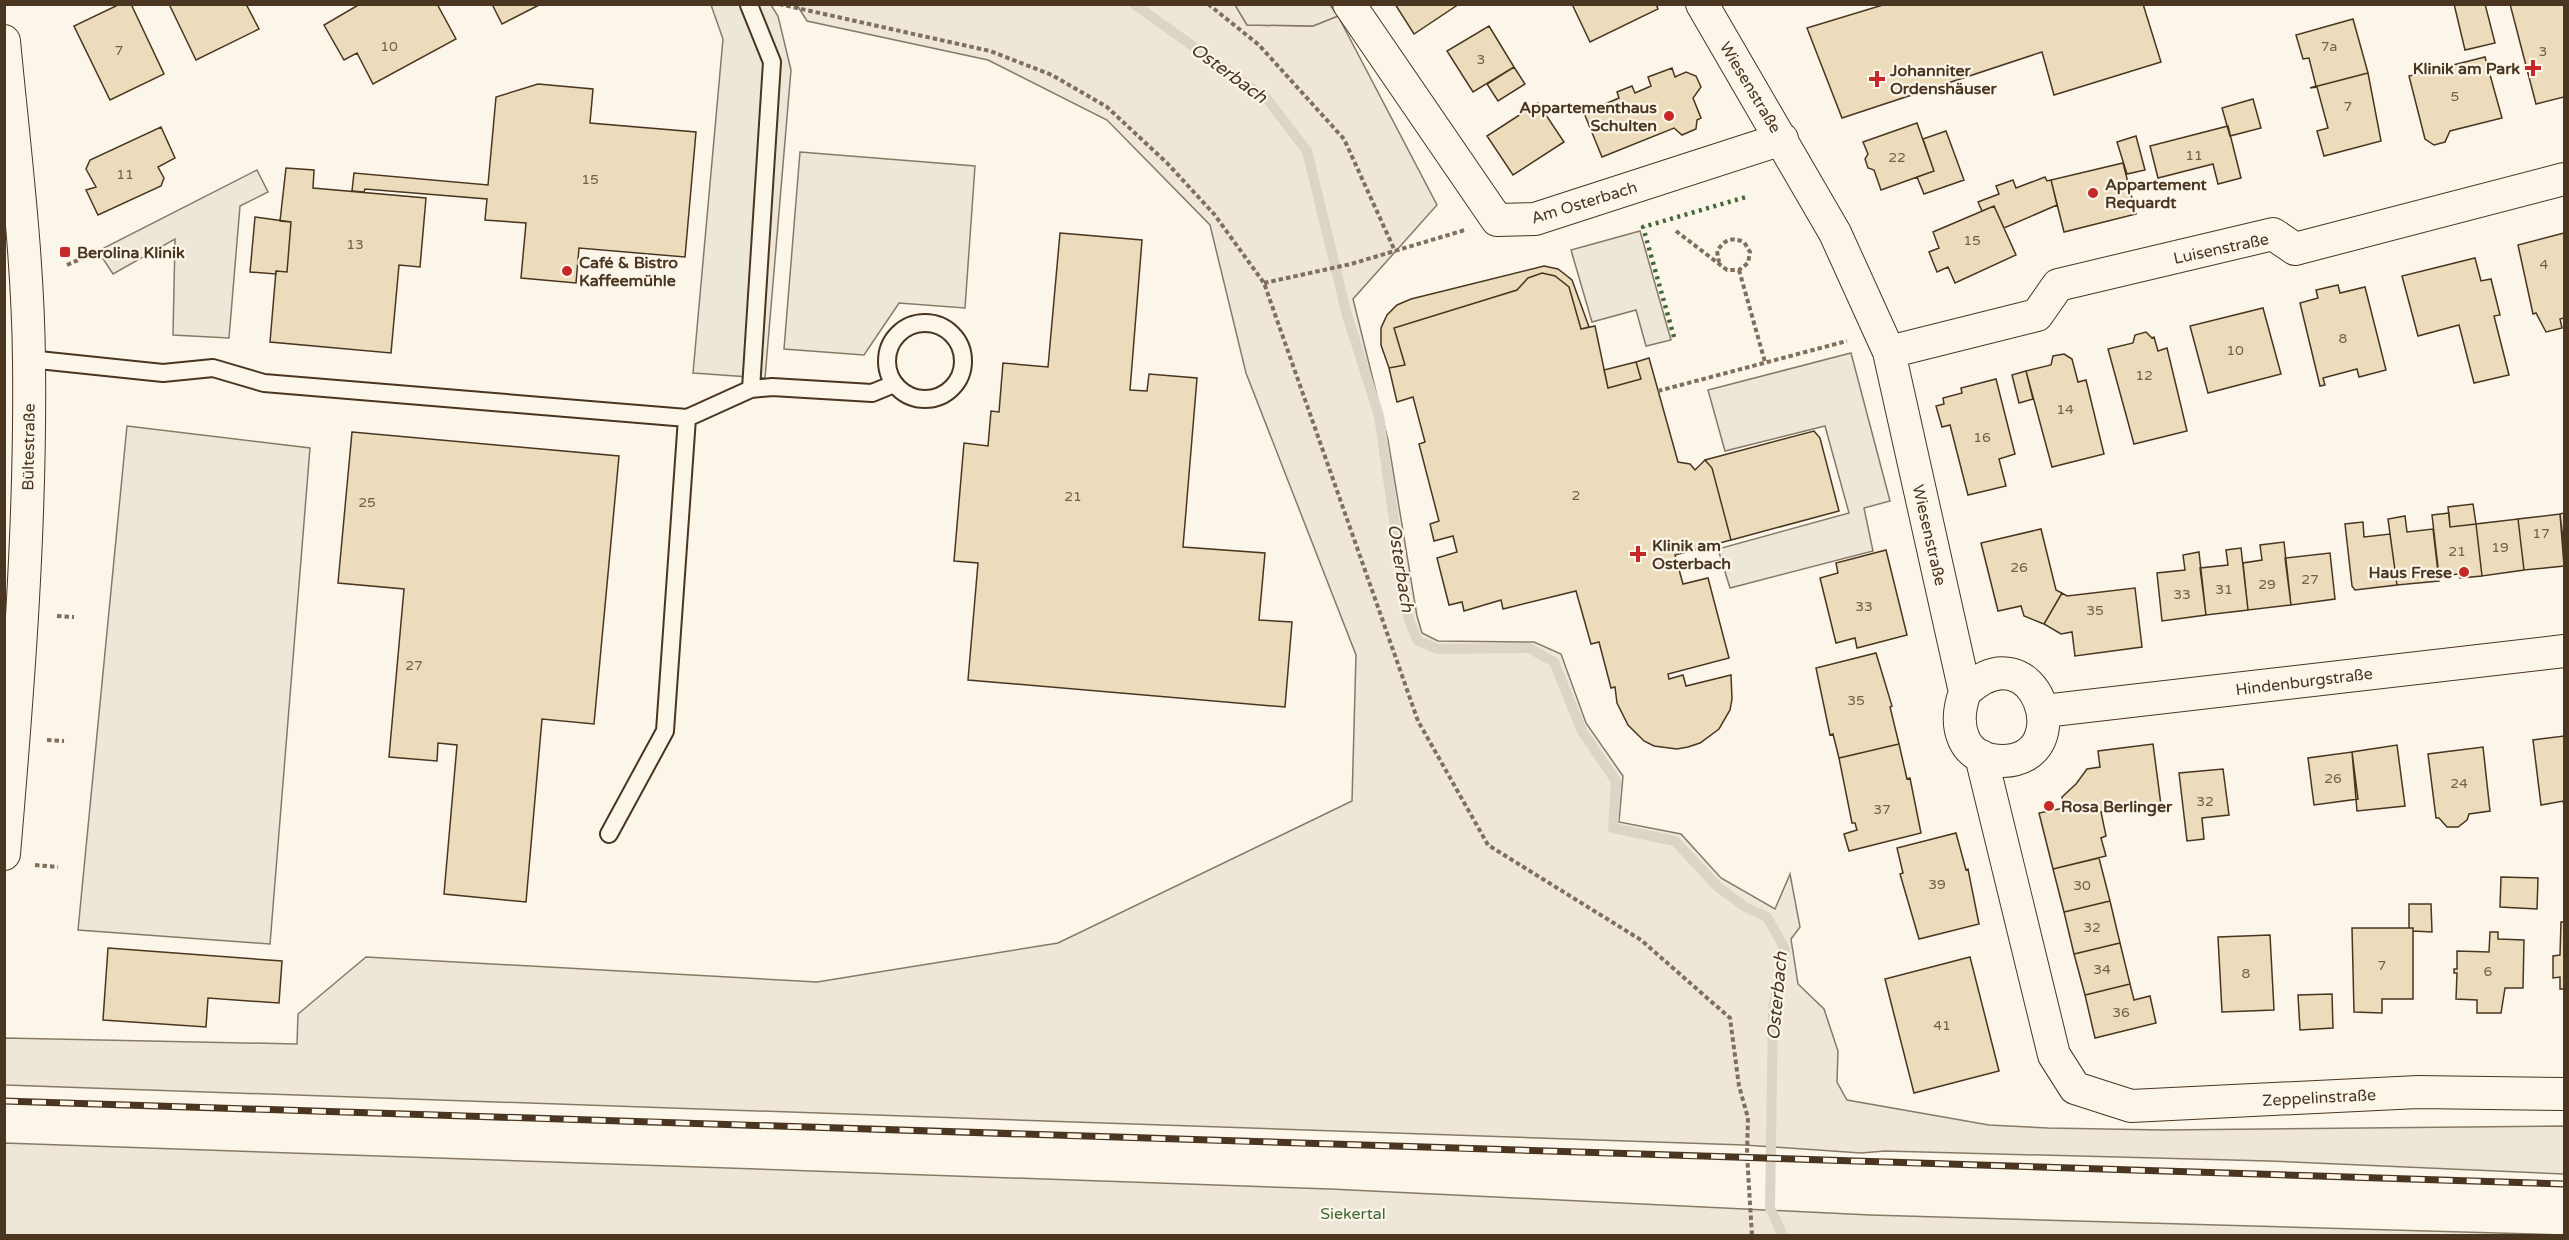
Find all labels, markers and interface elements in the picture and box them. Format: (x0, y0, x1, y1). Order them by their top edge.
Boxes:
house number: 10 (380, 38, 398, 55)
water label: Osterbach (1187, 38, 1272, 109)
street label: Wiesenstraße (1715, 38, 1785, 137)
house number: 7a (2321, 38, 2337, 55)
house number: 7 (115, 42, 123, 59)
house number: 3 (2539, 43, 2547, 60)
house number: 3 (1477, 51, 1485, 68)
place label: Klinik am Park (2413, 59, 2520, 79)
marker: Klinik am Park (2524, 59, 2542, 77)
place label: Johanniter Ordenshäuser (1889, 61, 1997, 99)
marker: Johanniter Ordenshäuser (1868, 70, 1886, 88)
house number: 5 (2451, 88, 2459, 105)
place label: Appartementhaus Schulten (1519, 98, 1657, 136)
house number: 7 (2344, 98, 2352, 115)
marker: Appartementhaus Schulten (1662, 109, 1676, 123)
house number: 11 (2185, 147, 2203, 164)
house number: 22 (1888, 149, 1906, 166)
house number: 11 (116, 166, 134, 183)
house number: 15 (581, 171, 599, 188)
place label: Appartement Requardt (2105, 175, 2208, 213)
street label: Am Osterbach (1529, 177, 1640, 229)
marker: Appartement Requardt (2086, 186, 2100, 200)
street label: Luisenstraße (2172, 229, 2271, 269)
house number: 15 (1963, 232, 1981, 249)
house number: 13 (346, 236, 364, 253)
place label: Berolina Klinik (77, 243, 185, 263)
marker: Berolina Klinik (58, 245, 72, 259)
place label: Café & Bistro Kaffeemühle (579, 253, 678, 291)
house number: 4 (2540, 256, 2549, 273)
marker: Café & Bistro Kaffeemühle (560, 264, 574, 278)
house number: 8 (2339, 330, 2348, 347)
house number: 10 (2226, 342, 2244, 359)
house number: 12 (2135, 367, 2153, 384)
house number: 14 (2056, 401, 2074, 418)
street label: Bültestraße (18, 403, 40, 491)
house number: 16 (1973, 429, 1991, 446)
street label: Wiesenstraße (1908, 483, 1950, 588)
house number: 2 (1572, 487, 1580, 504)
house number: 21 (1064, 488, 1082, 505)
house number: 25 (358, 494, 376, 511)
water label: Osterbach (1383, 522, 1419, 615)
house number: 17 (2532, 525, 2550, 542)
place label: Klinik am Osterbach (1652, 536, 1731, 574)
house number: 19 (2491, 539, 2509, 556)
house number: 21 (2448, 543, 2466, 560)
marker: Klinik am Osterbach (1629, 545, 1647, 563)
house number: 26 (2010, 559, 2028, 576)
place label: Haus Frese (2368, 563, 2452, 583)
marker: Haus Frese (2457, 565, 2471, 579)
house number: 27 (2301, 571, 2319, 588)
house number: 29 (2258, 576, 2276, 593)
house number: 31 (2215, 581, 2233, 598)
house number: 33 (2173, 586, 2191, 603)
house number: 33 (1855, 598, 1873, 615)
house number: 35 (2086, 602, 2104, 619)
house number: 27 (405, 657, 423, 674)
street label: Hindenburgstraße (2234, 664, 2374, 700)
house number: 35 (1847, 692, 1865, 709)
house number: 26 (2324, 770, 2342, 787)
house number: 24 (2450, 775, 2468, 792)
house number: 32 (2196, 793, 2214, 810)
place label: Rosa Berlinger (2061, 797, 2173, 817)
marker: Rosa Berlinger (2042, 799, 2056, 813)
house number: 37 (1873, 801, 1891, 818)
house number: 39 (1928, 876, 1946, 893)
house number: 30 (2073, 877, 2091, 894)
house number: 32 (2083, 919, 2101, 936)
water label: Osterbach (1762, 950, 1792, 1041)
house number: 7 (2378, 957, 2386, 974)
house number: 34 (2093, 961, 2111, 978)
house number: 6 (2484, 963, 2493, 980)
house number: 8 (2242, 965, 2251, 982)
house number: 36 (2112, 1004, 2130, 1021)
house number: 41 (1933, 1017, 1951, 1034)
street label: Zeppelinstraße (2262, 1085, 2376, 1111)
park label: Siekertal (1320, 1204, 1386, 1224)

